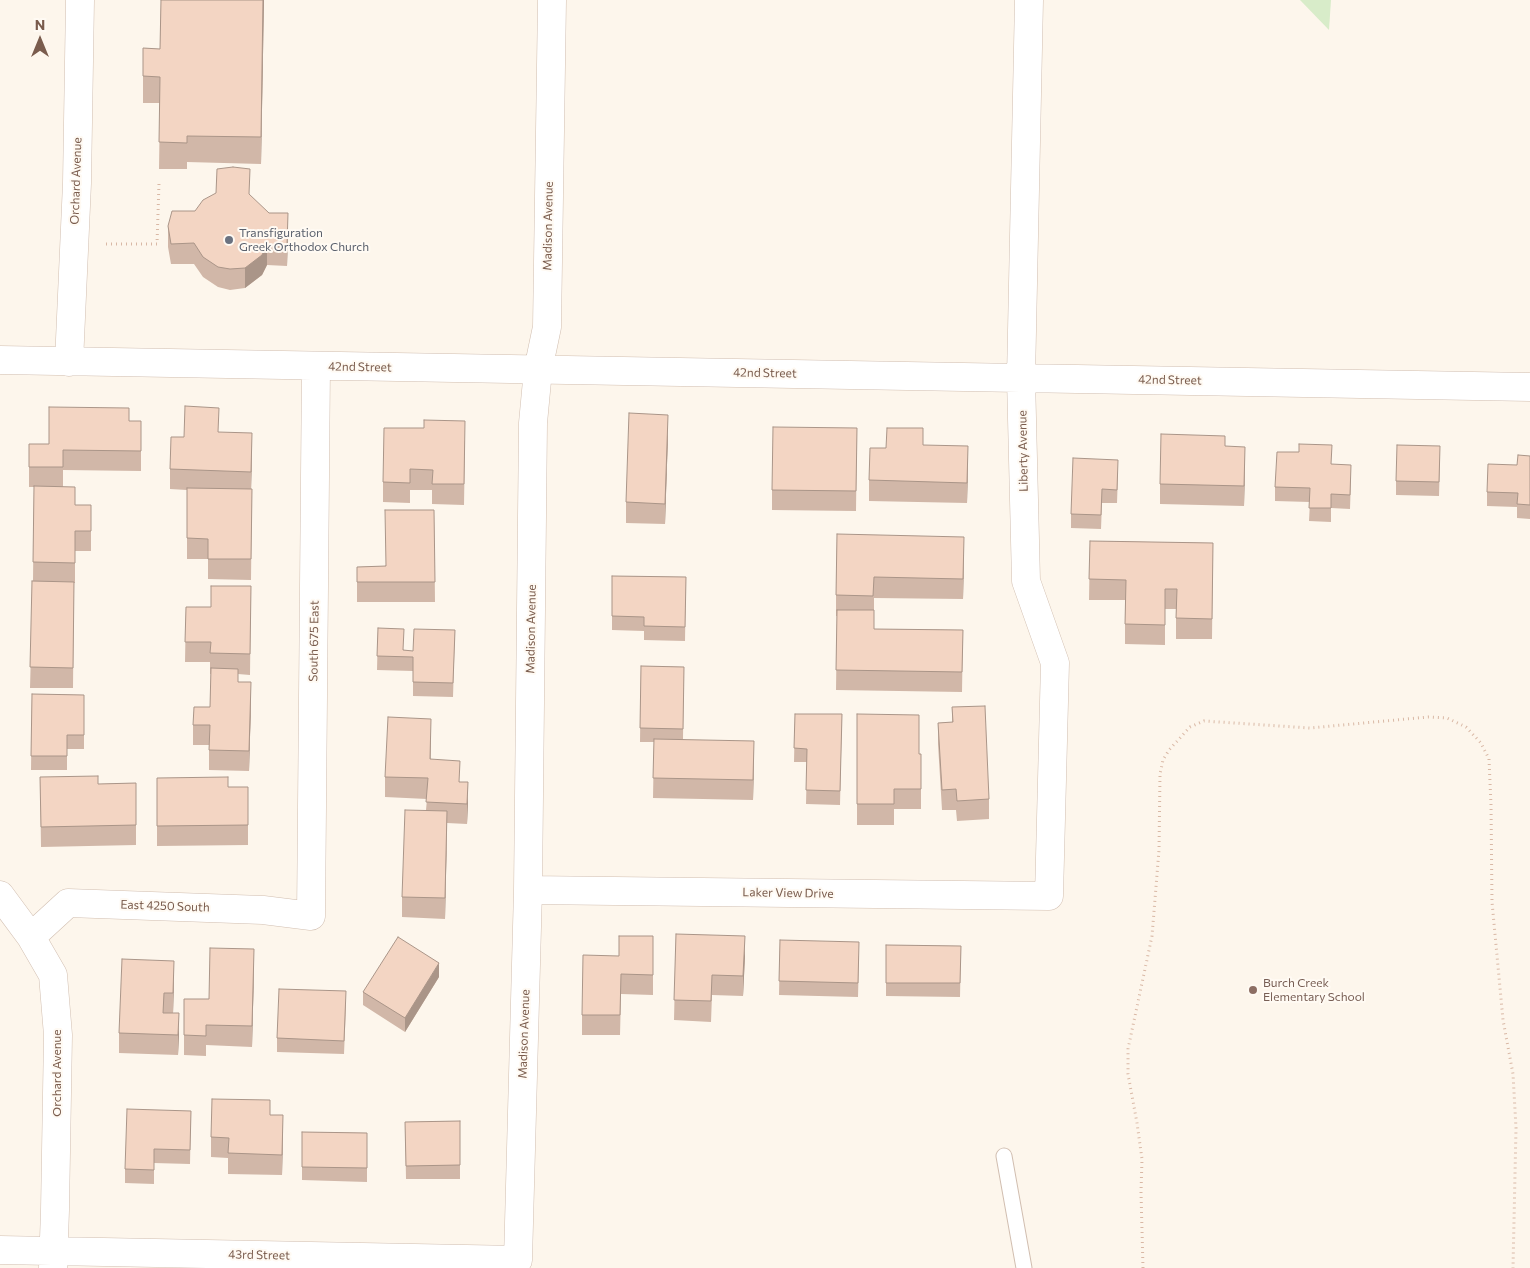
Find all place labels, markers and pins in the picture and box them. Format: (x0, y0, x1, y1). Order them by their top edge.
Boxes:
place label: Transfiguration Greek Orthodox Church (239, 226, 369, 254)
marker: Transfiguration Greek Orthodox Church (223, 234, 235, 246)
place label: Burch Creek Elementary School (1263, 976, 1365, 1004)
marker: Burch Creek Elementary School (1247, 984, 1259, 996)

